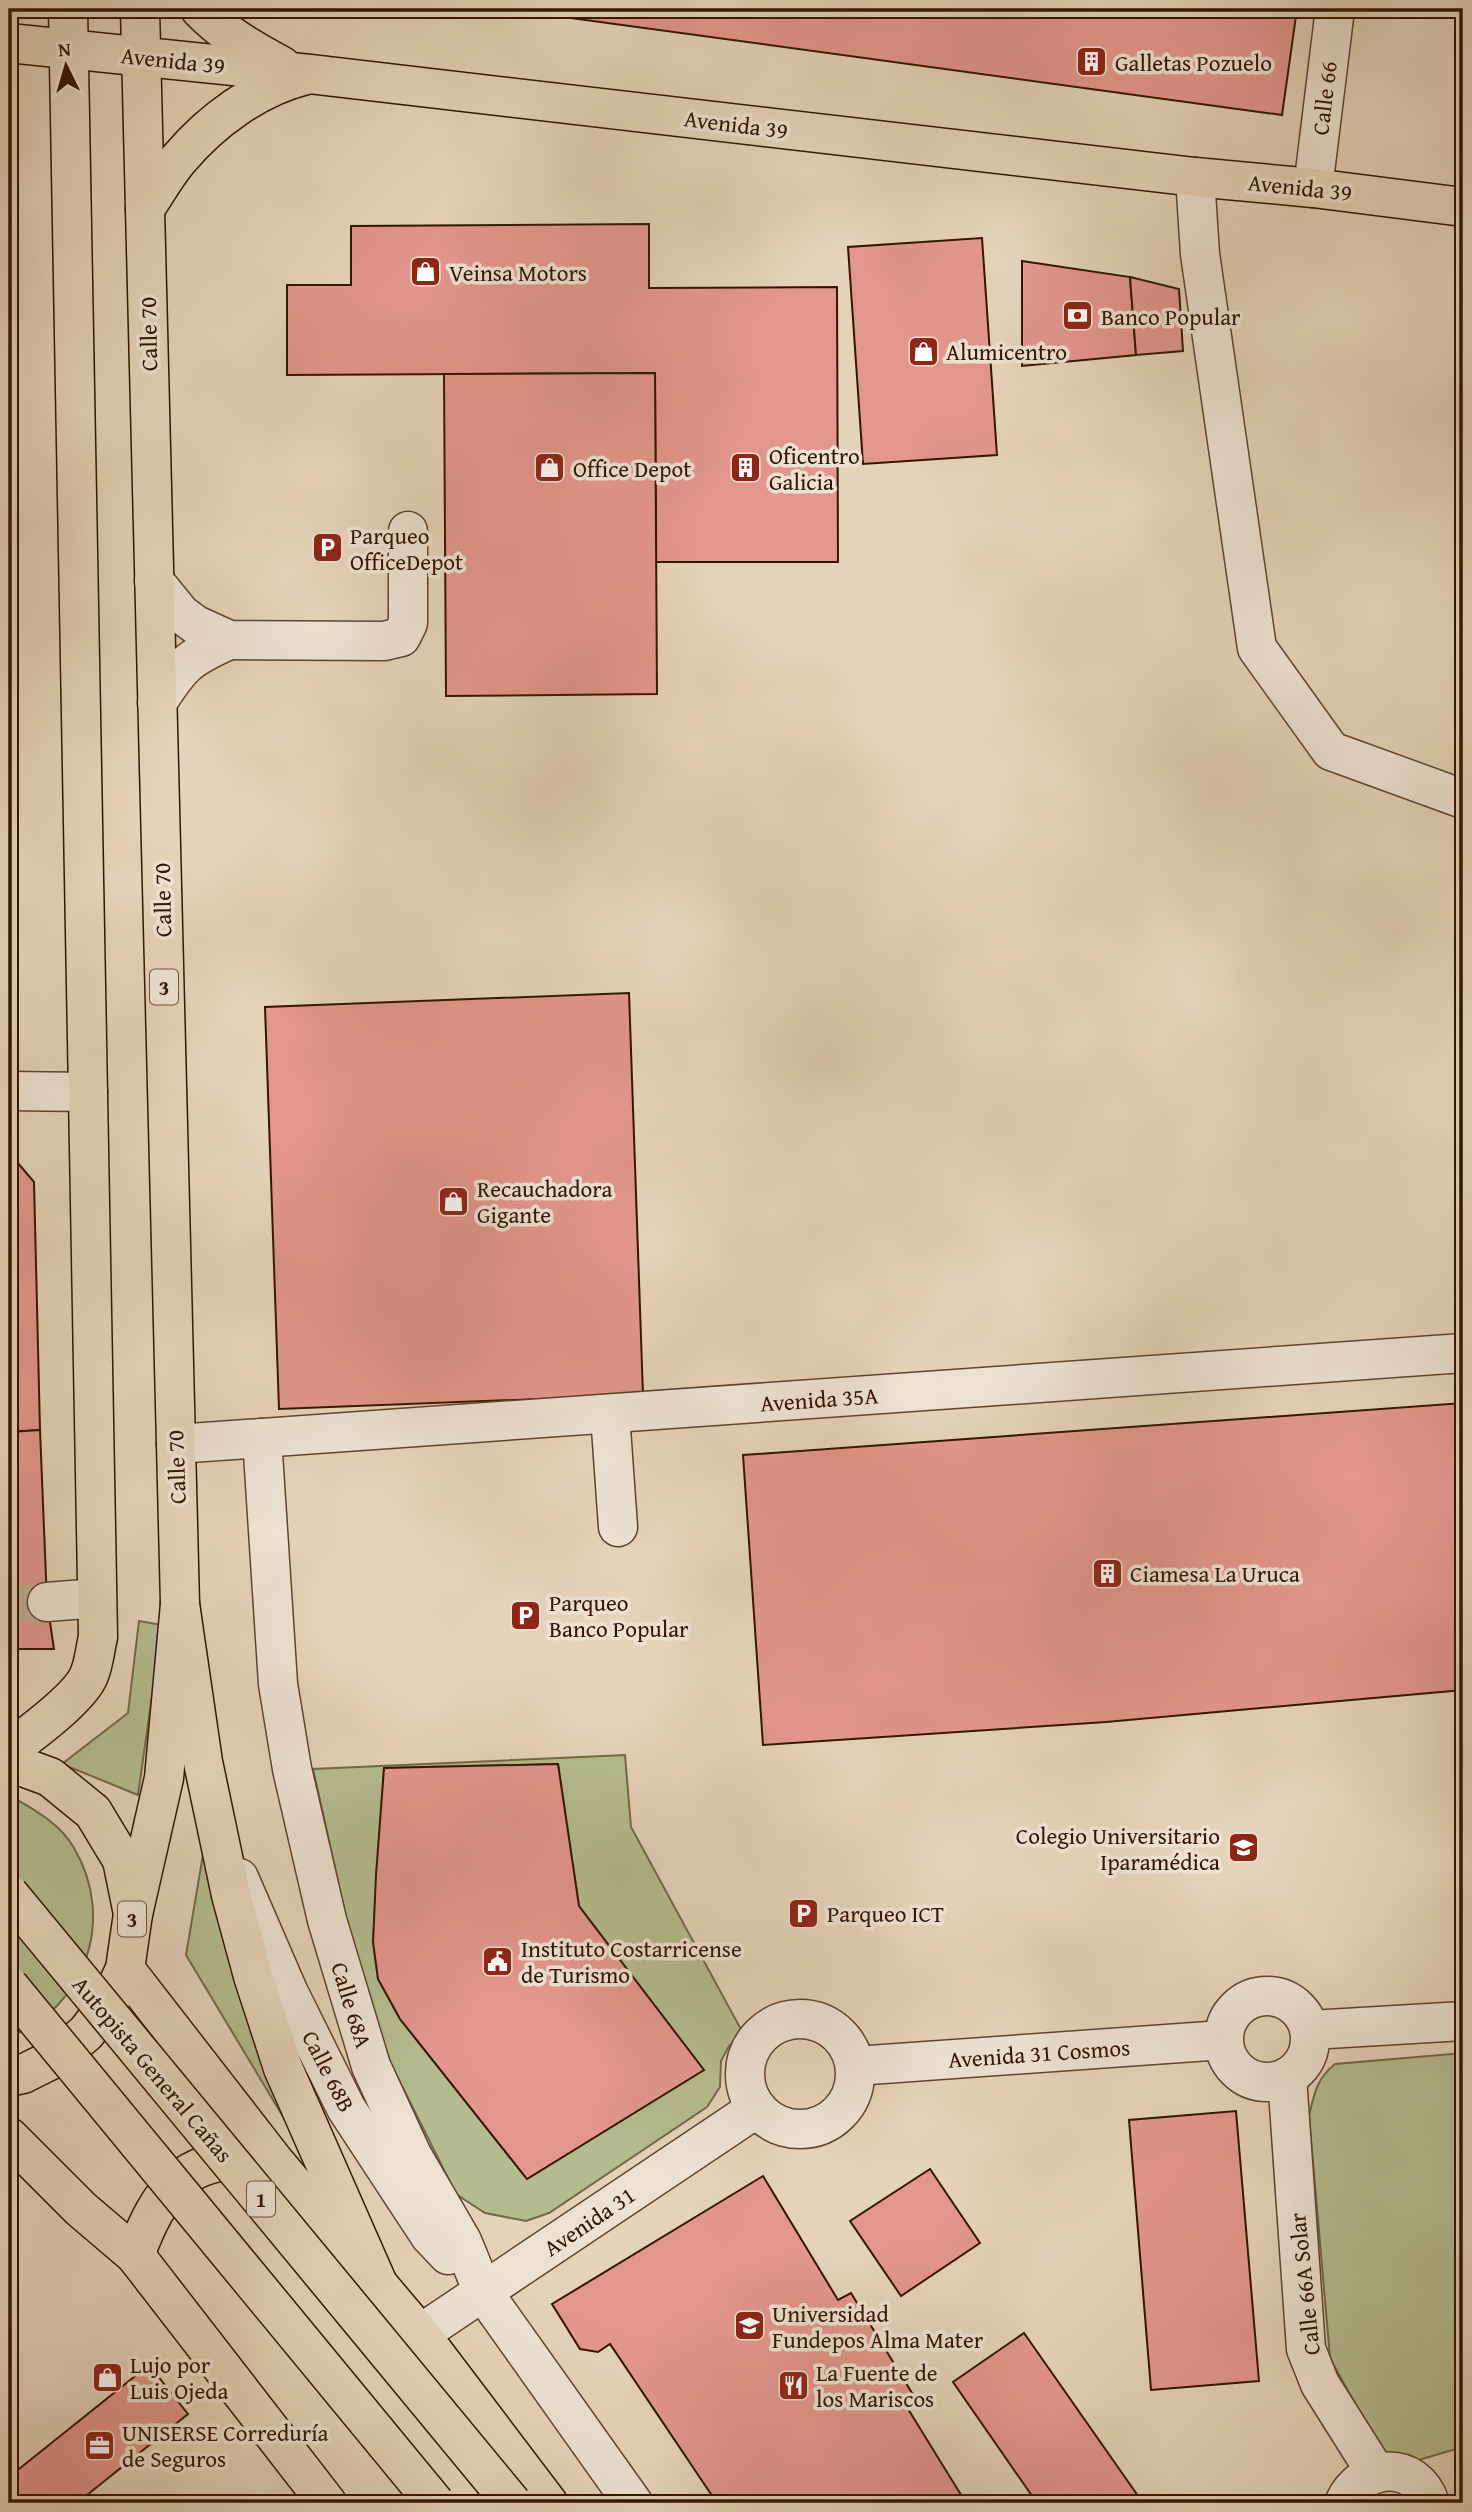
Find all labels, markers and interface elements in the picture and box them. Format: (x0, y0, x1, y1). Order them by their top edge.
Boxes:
north arrow (32, 32, 102, 102)
text: N (57, 35, 72, 64)
street label: Avenida 39 (119, 38, 227, 82)
building icon: Galletas Pozuelo (1075, 45, 1109, 79)
place label: Galletas Pozuelo (1115, 46, 1272, 79)
street label: Calle 66 (1303, 59, 1345, 137)
street label: Avenida 39 (682, 101, 790, 147)
street label: Avenida 39 (1246, 165, 1354, 209)
shop icon: Veinsa Motors (409, 255, 443, 289)
place label: Veinsa Motors (449, 256, 587, 289)
street label: Calle 70 (131, 297, 165, 371)
bank icon: Banco Popular (1061, 299, 1095, 333)
place label: Banco Popular (1101, 300, 1241, 333)
shop icon: Alumicentro (906, 334, 940, 368)
place label: Alumicentro (946, 335, 1067, 368)
place label: Oficentro Galicia (769, 439, 860, 498)
shop icon: Office Depot (533, 451, 567, 485)
building icon: Oficentro Galicia (729, 451, 763, 485)
place label: Office Depot (573, 452, 691, 485)
place label: Parqueo OfficeDepot (350, 519, 463, 578)
parking icon: Parqueo OfficeDepot (310, 531, 344, 565)
street label: Calle 70 (145, 863, 179, 937)
road number: 3 (150, 970, 178, 1004)
place label: Recauchadora Gigante (477, 1172, 612, 1231)
shop icon: Recauchadora Gigante (437, 1184, 471, 1218)
street label: Avenida 35A (759, 1378, 879, 1420)
street label: Calle 70 (158, 1429, 194, 1505)
building icon: Ciamesa La Uruca (1090, 1556, 1124, 1590)
place label: Ciamesa La Uruca (1130, 1557, 1300, 1590)
place label: Parqueo Banco Popular (549, 1586, 689, 1645)
parking icon: Parqueo Banco Popular (509, 1598, 543, 1632)
place label: Colegio Universitario Iparamédica (1016, 1819, 1220, 1878)
school or university icon: Colegio Universitario Iparamédica (1226, 1831, 1260, 1865)
parking icon: Parqueo ICT (787, 1896, 821, 1930)
place label: Parqueo ICT (827, 1897, 944, 1930)
road number: 3 (118, 1902, 146, 1937)
place label: Instituto Costarricense de Turismo (521, 1932, 742, 1991)
public building icon: Instituto Costarricense de Turismo (481, 1944, 515, 1978)
street label: Calle 68A (323, 1958, 381, 2052)
street label: Autopista General Cañas (65, 1969, 241, 2169)
street label: Calle 68B (294, 2025, 364, 2117)
street label: Avenida 31 Cosmos (947, 2030, 1131, 2076)
street label: Avenida 31 (537, 2178, 641, 2264)
road number: 1 (247, 2182, 275, 2216)
street label: Calle 66A Solar (1280, 2211, 1328, 2357)
place label: Universidad Fundepos Alma Mater (772, 2297, 984, 2356)
school or university icon: Universidad Fundepos Alma Mater (732, 2309, 766, 2343)
place label: Lujo por Luis Ojeda (130, 2348, 229, 2407)
place label: La Fuente de los Mariscos (816, 2356, 938, 2415)
shop icon: Lujo por Luis Ojeda (90, 2360, 124, 2394)
restaurant icon: La Fuente de los Mariscos (776, 2368, 810, 2402)
place label: UNISERSE Correduría de Seguros (122, 2416, 329, 2475)
office icon: UNISERSE Correduría de Seguros (82, 2428, 116, 2462)

